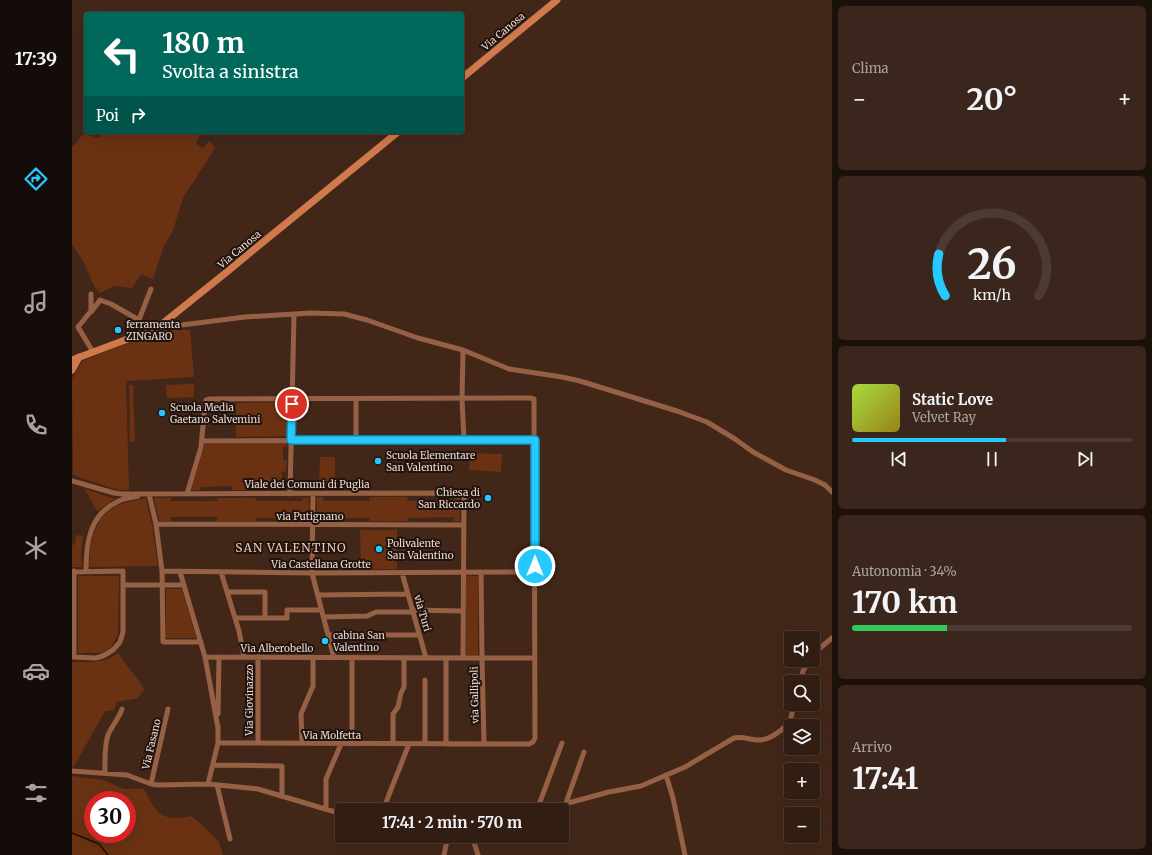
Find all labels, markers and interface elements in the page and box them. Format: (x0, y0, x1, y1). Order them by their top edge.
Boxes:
street label: Via Canosa (478, 9, 528, 54)
text: 180 m (162, 25, 245, 61)
icon: left (96, 28, 148, 80)
text: 17:39 (15, 47, 57, 70)
text: Svolta a sinistra (162, 60, 299, 83)
text: Clima (852, 60, 889, 77)
text: 20° (967, 80, 1017, 118)
text: − (852, 85, 867, 113)
text: + (1117, 85, 1132, 113)
icon: right (127, 104, 149, 126)
text: Poi (96, 106, 119, 125)
icon: directions (22, 165, 50, 193)
street label: Via Canosa (214, 227, 264, 272)
text: 26 (967, 237, 1017, 289)
text: km/h (973, 285, 1011, 303)
icon: music (22, 288, 50, 316)
place label: ferramenta ZINGARO (126, 318, 181, 343)
marker: ferramenta ZINGARO (113, 325, 123, 335)
pin (275, 387, 309, 421)
text: Static Love (912, 390, 993, 409)
icon: arrive (281, 393, 303, 415)
place label: Scuola Media Gaetano Salvemini (170, 401, 260, 426)
marker: Scuola Media Gaetano Salvemini (157, 408, 167, 418)
text: Velvet Ray (912, 409, 976, 426)
icon: phone (22, 411, 50, 439)
icon: previous (888, 448, 910, 470)
icon: pause (981, 448, 1003, 470)
icon: next (1074, 448, 1096, 470)
place label: Scuola Elementare San Valentino (386, 449, 475, 474)
marker: Scuola Elementare San Valentino (373, 456, 383, 466)
street label: Viale dei Comuni di Puglia (243, 478, 370, 491)
place label: Chiesa di San Riccardo (418, 486, 480, 511)
marker: Chiesa di San Riccardo (483, 493, 493, 503)
street label: via Putignano (275, 510, 344, 523)
icon: climate (22, 534, 50, 562)
place label: Polivalente San Valentino (387, 537, 454, 562)
district label: SAN VALENTINO (235, 540, 347, 555)
marker: Polivalente San Valentino (374, 544, 384, 554)
position arrow (514, 545, 556, 587)
street label: Via Castellana Grotte (270, 558, 371, 571)
text: Autonomia · 34% (852, 563, 957, 580)
text: 170 km (852, 583, 958, 621)
street label: via Turi (411, 592, 434, 633)
place label: cabina San Valentino (332, 629, 385, 654)
map controls (784, 631, 820, 843)
button: sound (784, 631, 820, 667)
marker: cabina San Valentino (320, 636, 330, 646)
street label: Via Alberobello (240, 642, 314, 655)
icon: car (22, 657, 50, 685)
street label: Via Giovinazzo (243, 664, 256, 737)
street label: via Gallipoli (468, 666, 482, 725)
button: search (784, 675, 820, 711)
street label: Via Fasano (139, 717, 164, 772)
button: layers (784, 719, 820, 755)
street label: Via Molfetta (302, 729, 362, 742)
text: Arrivo (852, 739, 892, 756)
text: 17:41 (852, 759, 918, 797)
button: + (784, 763, 820, 799)
icon: filters (22, 779, 50, 807)
speed limit sign: 30 (84, 791, 136, 843)
button: − (784, 807, 820, 843)
text: 17:41 · 2 min · 570 m (382, 813, 522, 832)

